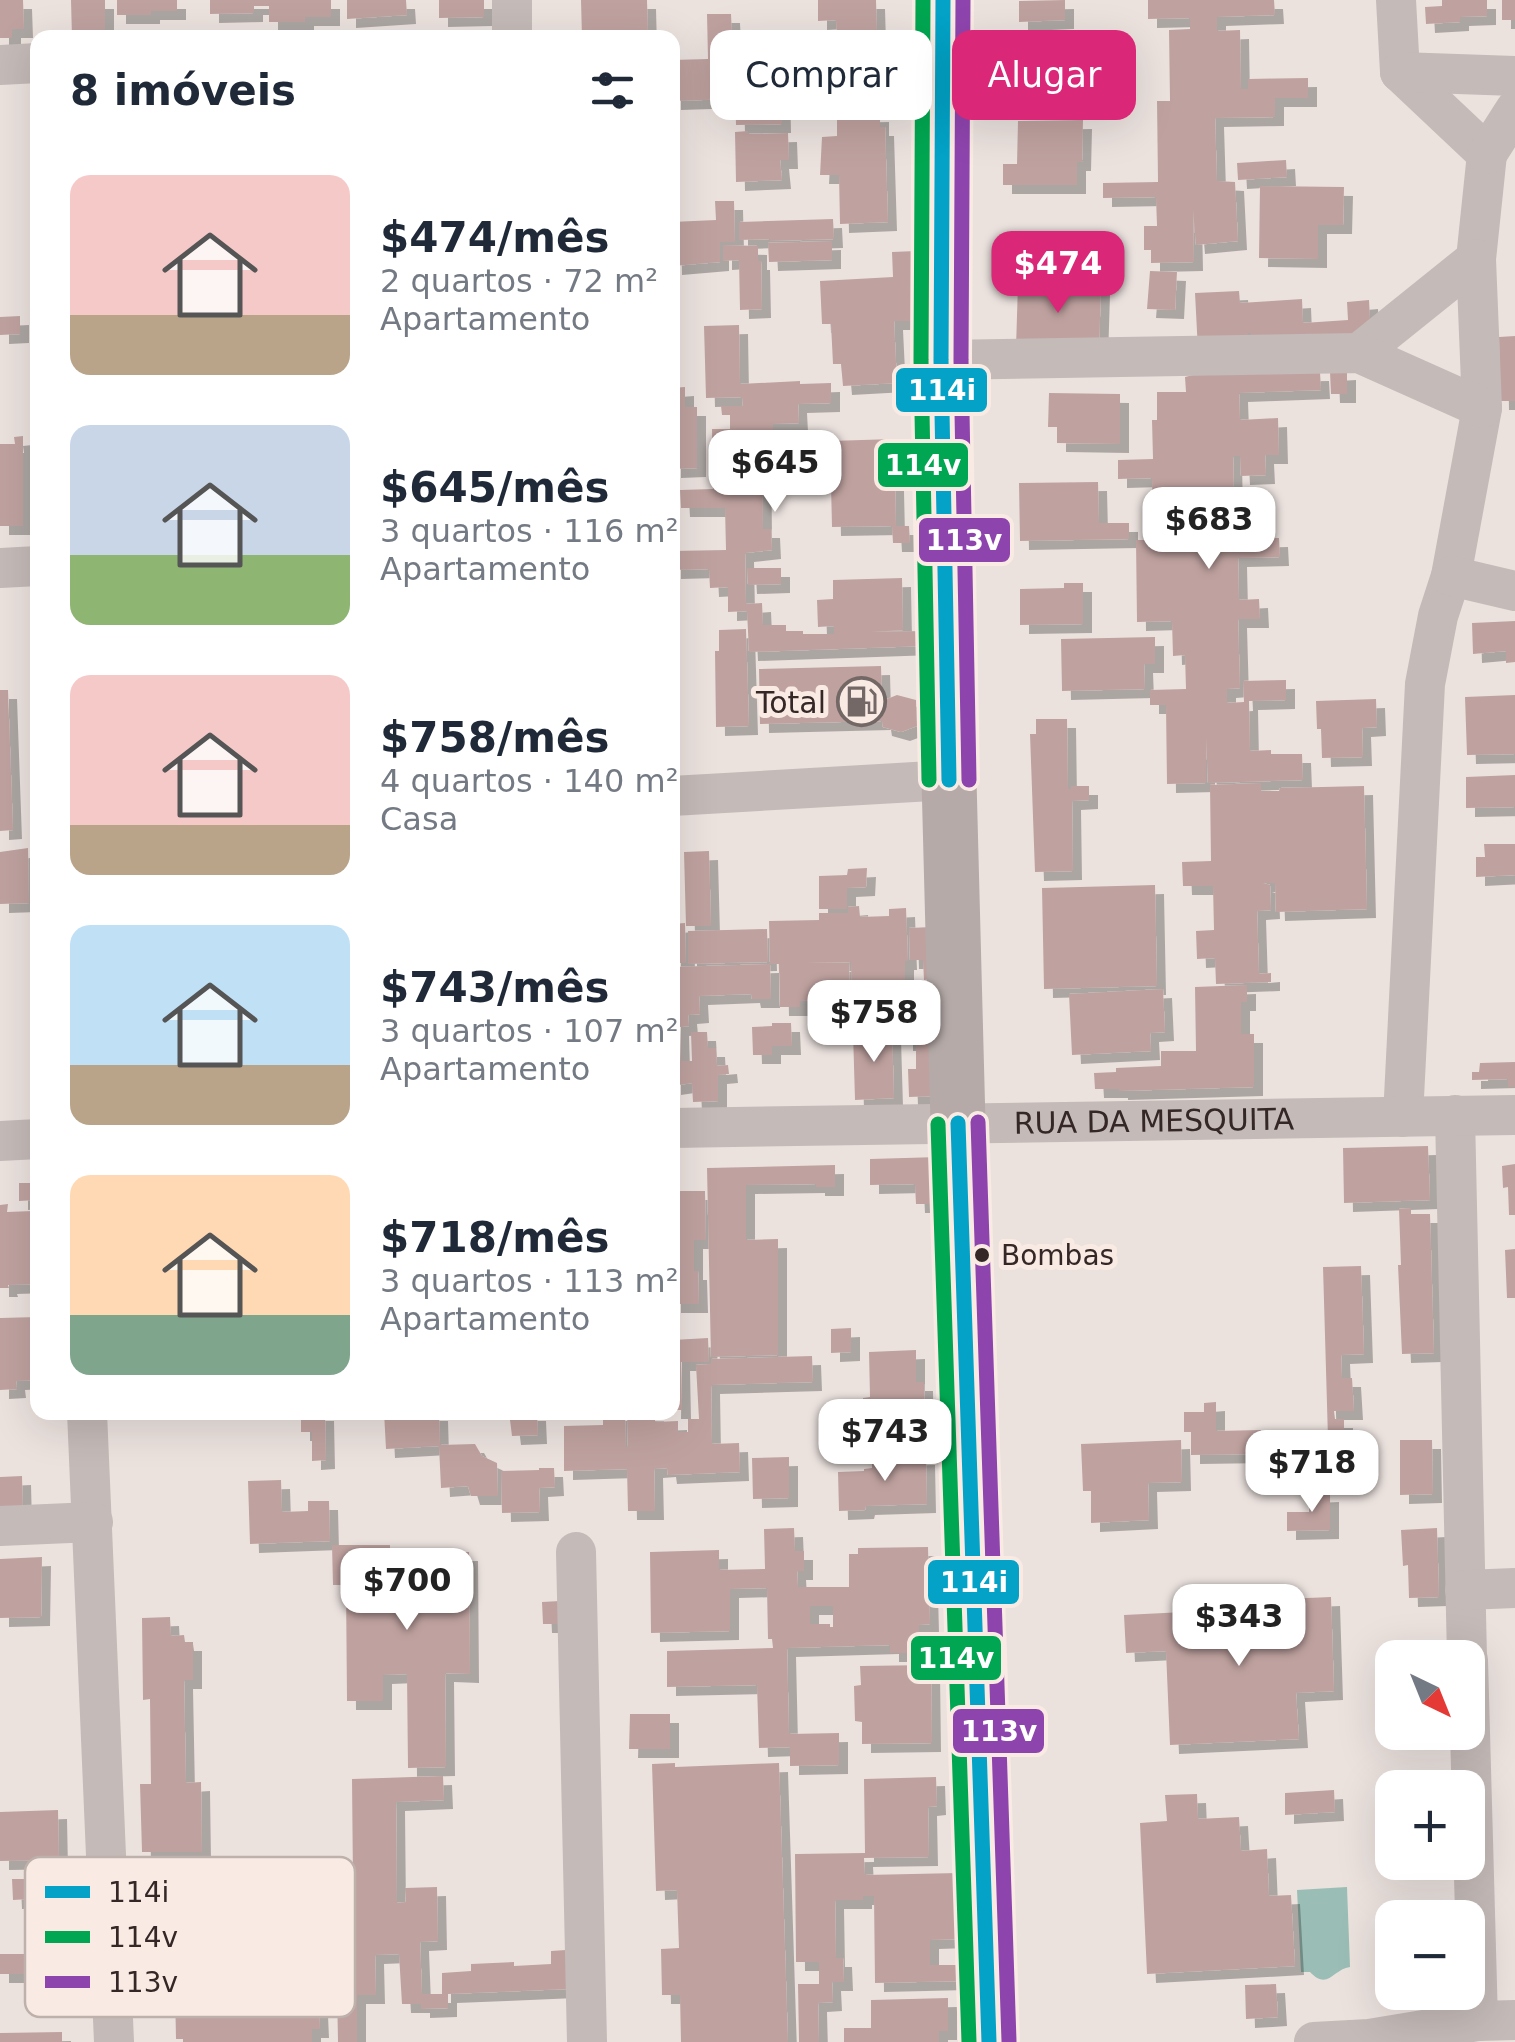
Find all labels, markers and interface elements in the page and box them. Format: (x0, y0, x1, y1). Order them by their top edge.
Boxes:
chip: Comprar (710, 30, 932, 120)
chip: Alugar (952, 30, 1136, 120)
icon: filters (585, 63, 640, 118)
text: 8 imóveis (70, 66, 296, 115)
text: $474/mês (380, 213, 609, 262)
icon: home (150, 215, 270, 335)
pin: $474 (999, 231, 1117, 316)
text: $474 (1013, 244, 1103, 282)
text: 2 quartos · 72 m² (380, 262, 658, 300)
text: Apartamento (380, 300, 590, 338)
line badge: 114i (894, 366, 989, 414)
text: 114i (908, 374, 976, 407)
pin: $645 (716, 430, 834, 515)
line badge: 114v (876, 441, 970, 489)
text: $645 (730, 443, 820, 481)
text: 114v (885, 449, 961, 482)
text: $645/mês (380, 463, 609, 512)
icon: home (150, 465, 270, 585)
pin: $683 (1150, 487, 1268, 572)
text: $683 (1164, 500, 1254, 538)
text: 3 quartos · 116 m² (380, 512, 678, 550)
line badge: 113v (917, 516, 1012, 564)
text: 113v (926, 524, 1002, 557)
text: Apartamento (380, 550, 590, 588)
fuel station icon: Total (835, 676, 887, 728)
place label: Total (755, 685, 826, 720)
text: $758/mês (380, 713, 609, 762)
icon: home (150, 715, 270, 835)
text: 4 quartos · 140 m² (380, 762, 678, 800)
text: Casa (380, 800, 458, 838)
text: $743/mês (380, 963, 609, 1012)
icon: home (150, 965, 270, 1085)
pin: $758 (815, 980, 933, 1065)
text: $758 (829, 993, 919, 1031)
text: 3 quartos · 107 m² (380, 1012, 678, 1050)
text: Apartamento (380, 1050, 590, 1088)
street label: RUA DA MESQUITA (1013, 1101, 1295, 1140)
text: $718/mês (380, 1213, 609, 1262)
icon: home (150, 1215, 270, 1335)
place label: Bombas (1001, 1239, 1114, 1272)
marker: Bombas (972, 1245, 992, 1265)
text: 3 quartos · 113 m² (380, 1262, 678, 1300)
text: Apartamento (380, 1300, 590, 1338)
pin: $743 (826, 1399, 944, 1484)
text: $743 (840, 1412, 930, 1450)
pin: $718 (1253, 1430, 1371, 1515)
text: $718 (1267, 1443, 1357, 1481)
pin: $700 (348, 1548, 466, 1633)
line badge: 114i (926, 1558, 1021, 1606)
text: $700 (362, 1561, 452, 1599)
text: 114i (940, 1566, 1008, 1599)
pin: $343 (1180, 1584, 1298, 1669)
text: $343 (1194, 1597, 1284, 1635)
line badge: 114v (909, 1634, 1003, 1682)
north arrow (1375, 1640, 1485, 1750)
map controls (1375, 1640, 1485, 2010)
text: 114v (918, 1642, 994, 1675)
line badge: 113v (951, 1707, 1046, 1755)
text: 113v (961, 1715, 1037, 1748)
button: + (1375, 1770, 1485, 1880)
legend (25, 1857, 355, 2017)
text: 114i (108, 1876, 169, 1909)
button: − (1375, 1900, 1485, 2010)
text: 114v (108, 1921, 178, 1954)
text: 113v (108, 1966, 178, 1999)

